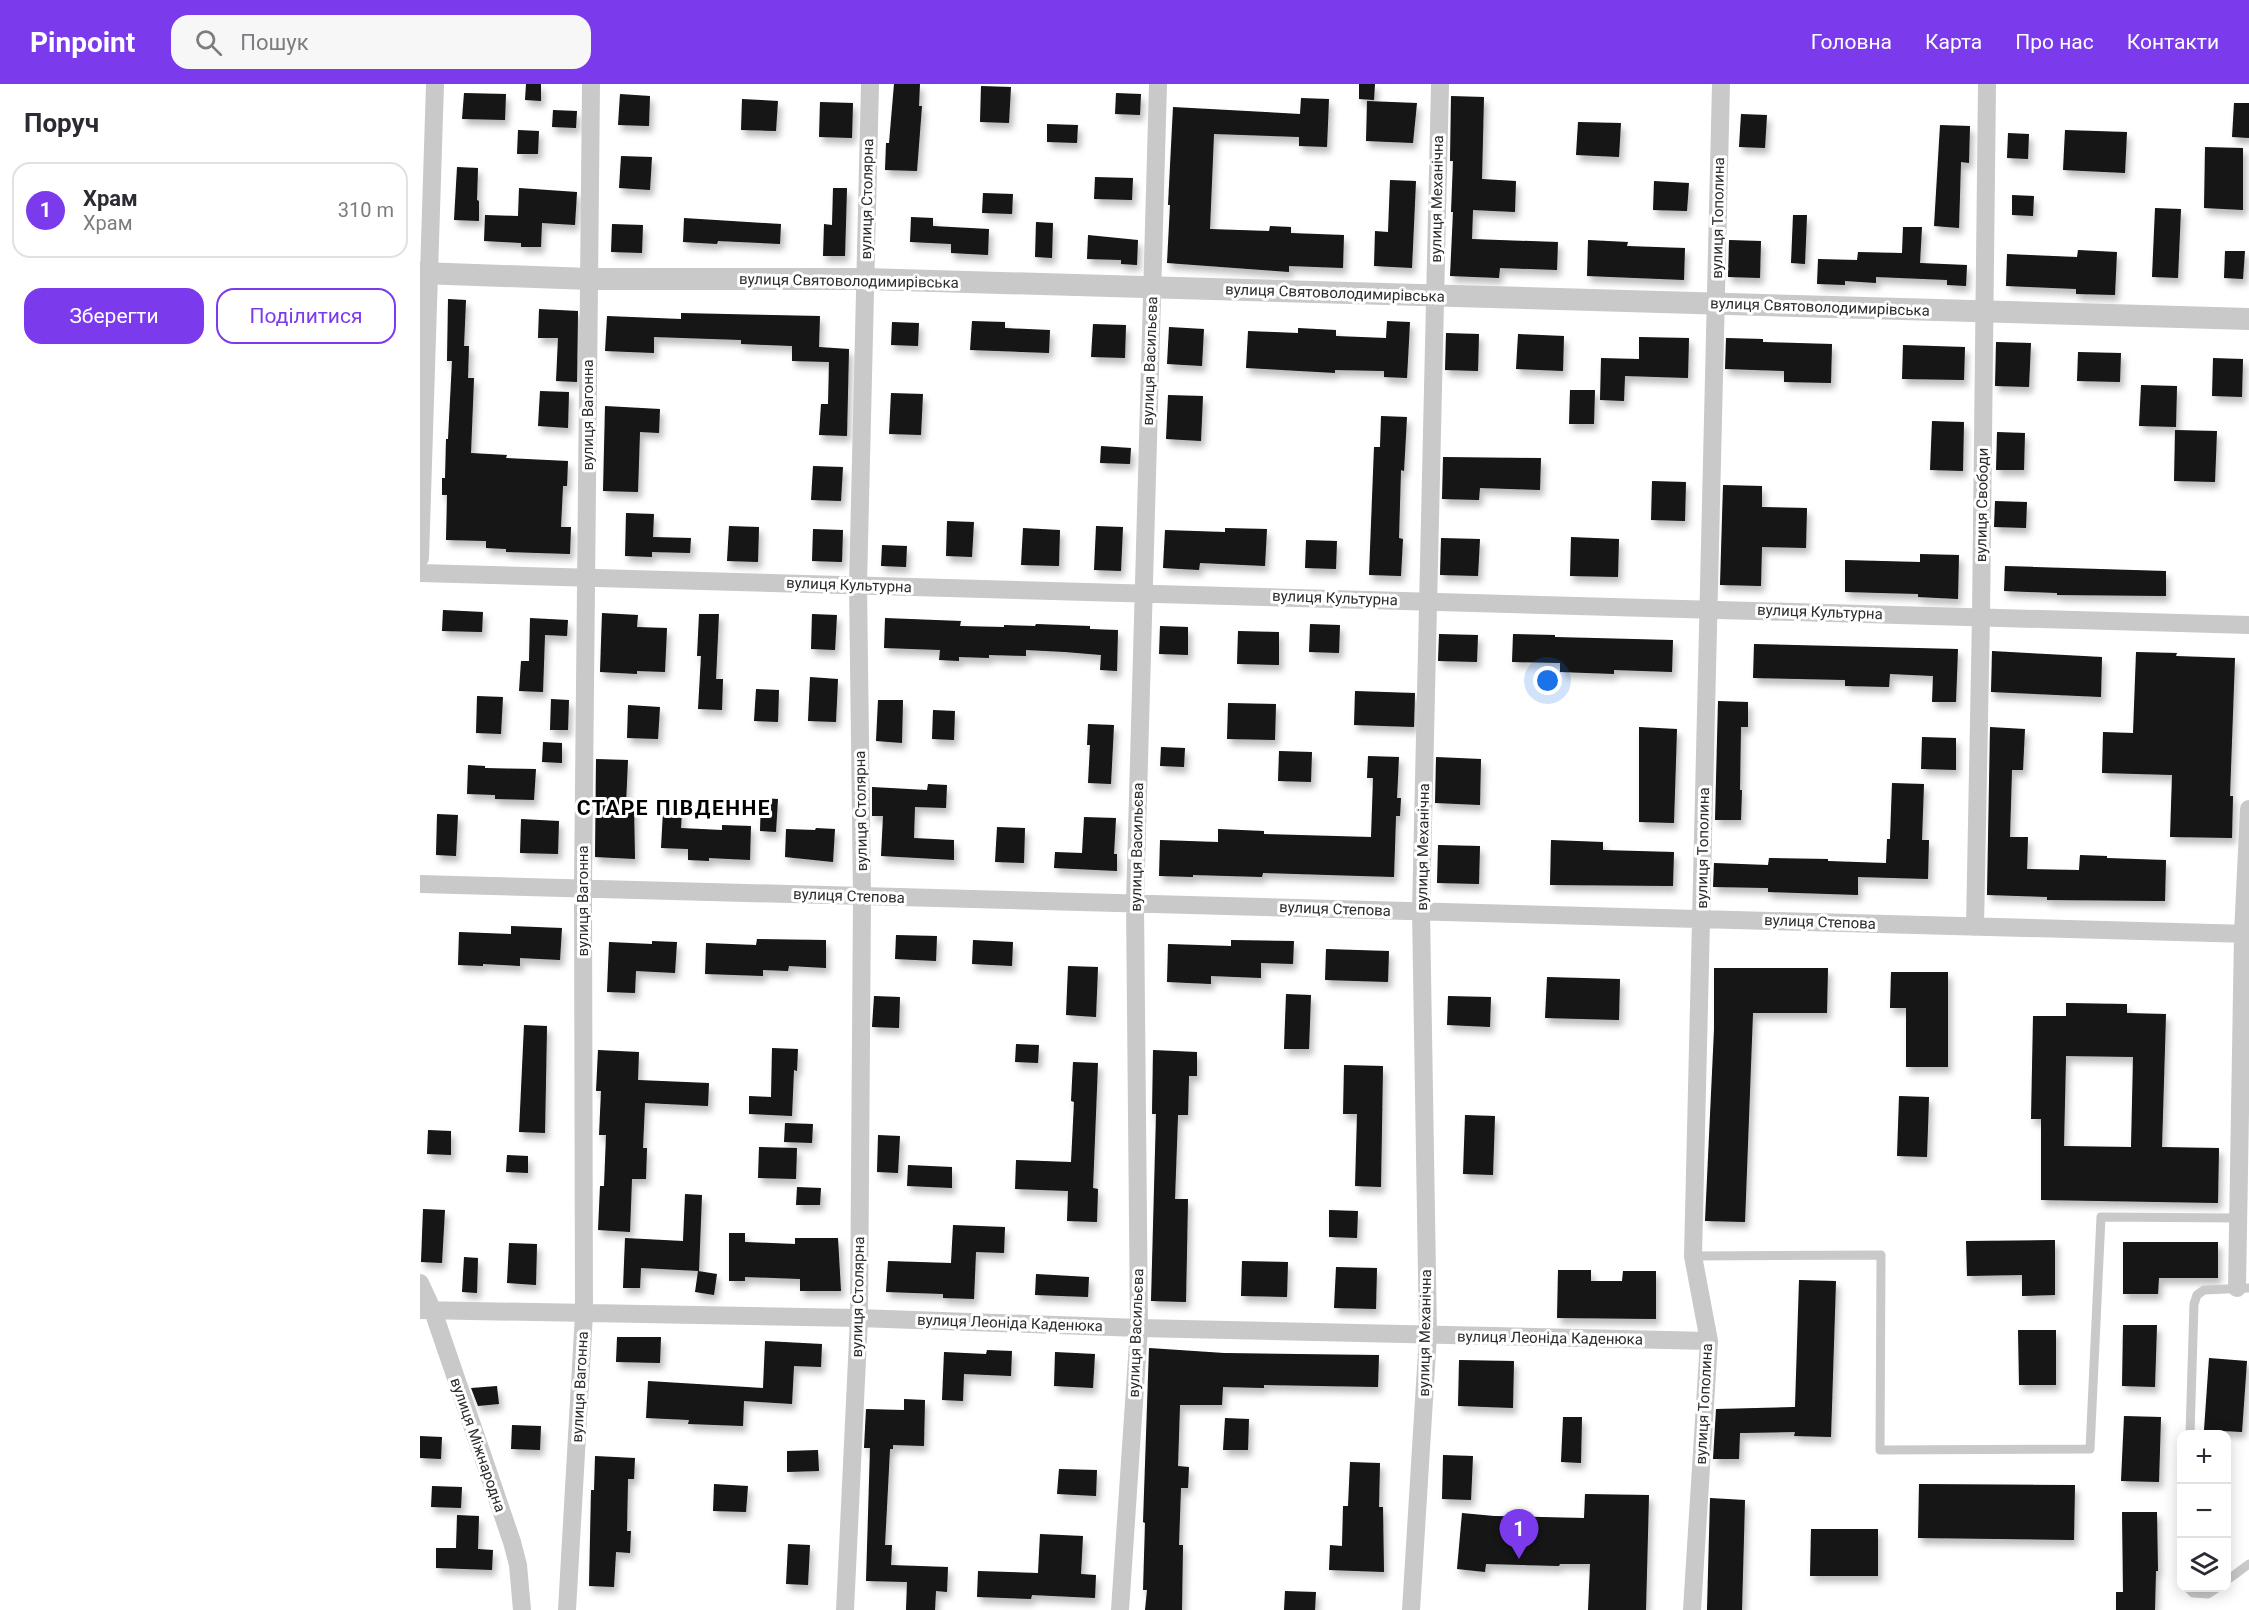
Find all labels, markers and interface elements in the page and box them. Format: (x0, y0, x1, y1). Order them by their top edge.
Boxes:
search box (171, 15, 591, 69)
text: Pinpoint (30, 26, 135, 59)
icon: search (192, 26, 225, 59)
text: Пошук (240, 30, 309, 55)
text: Головна (1811, 30, 1892, 54)
text: Карта (1925, 30, 1982, 54)
text: Про нас (2015, 30, 2094, 54)
text: Контакти (2127, 30, 2219, 54)
text: Поруч (24, 108, 99, 138)
street label: вулиця Механічна (1427, 135, 1447, 263)
street label: вулиця Столярна (857, 138, 877, 260)
street label: вулиця Тополина (1708, 157, 1728, 279)
text: Храм (83, 186, 138, 211)
text: 1 (40, 198, 51, 222)
text: 310 m (338, 198, 394, 222)
text: Храм (83, 211, 132, 235)
street label: вулиця Святоволодимирівська (739, 270, 959, 292)
street label: вулиця Святоволодимирівська (1225, 280, 1445, 306)
button: Зберегти (24, 288, 204, 344)
button: Поділитися (216, 288, 396, 344)
street label: вулиця Святоволодимирівська (1710, 294, 1930, 320)
street label: вулиця Васильєва (1139, 296, 1161, 426)
street label: вулиця Вагонна (579, 359, 597, 471)
street label: вулиця Свободи (1972, 448, 1992, 562)
street label: вулиця Культурна (786, 574, 912, 596)
street label: вулиця Культурна (1272, 587, 1398, 609)
street label: вулиця Культурна (1757, 601, 1883, 623)
your location (1533, 666, 1562, 695)
street label: вулиця Столярна (851, 750, 871, 872)
street label: вулиця Васильєва (1127, 782, 1147, 912)
street label: вулиця Механічна (1413, 783, 1433, 911)
street label: вулиця Тополина (1693, 787, 1713, 909)
district label: СТАРЕ ПІВДЕННЕ (577, 796, 771, 820)
street label: вулиця Вагонна (574, 845, 592, 957)
street label: вулиця Степова (793, 885, 905, 907)
street label: вулиця Степова (1279, 898, 1391, 920)
street label: вулиця Степова (1764, 911, 1876, 933)
street label: вулиця Столярна (848, 1236, 868, 1358)
street label: вулиця Васильєва (1125, 1268, 1147, 1398)
street label: вулиця Механічна (1415, 1269, 1435, 1397)
street label: вулиця Леоніда Каденюка (917, 1311, 1103, 1335)
street label: вулиця Леоніда Каденюка (1457, 1327, 1643, 1349)
street label: вулиця Вагонна (568, 1331, 592, 1443)
street label: вулиця Тополина (1692, 1343, 1716, 1465)
street label: вулиця Міжнародна (447, 1375, 509, 1515)
map controls (2177, 1430, 2231, 1592)
button: + (2177, 1430, 2231, 1484)
button: − (2177, 1484, 2231, 1538)
pin: 1 (1500, 1510, 1538, 1559)
button: layers (2177, 1538, 2231, 1592)

